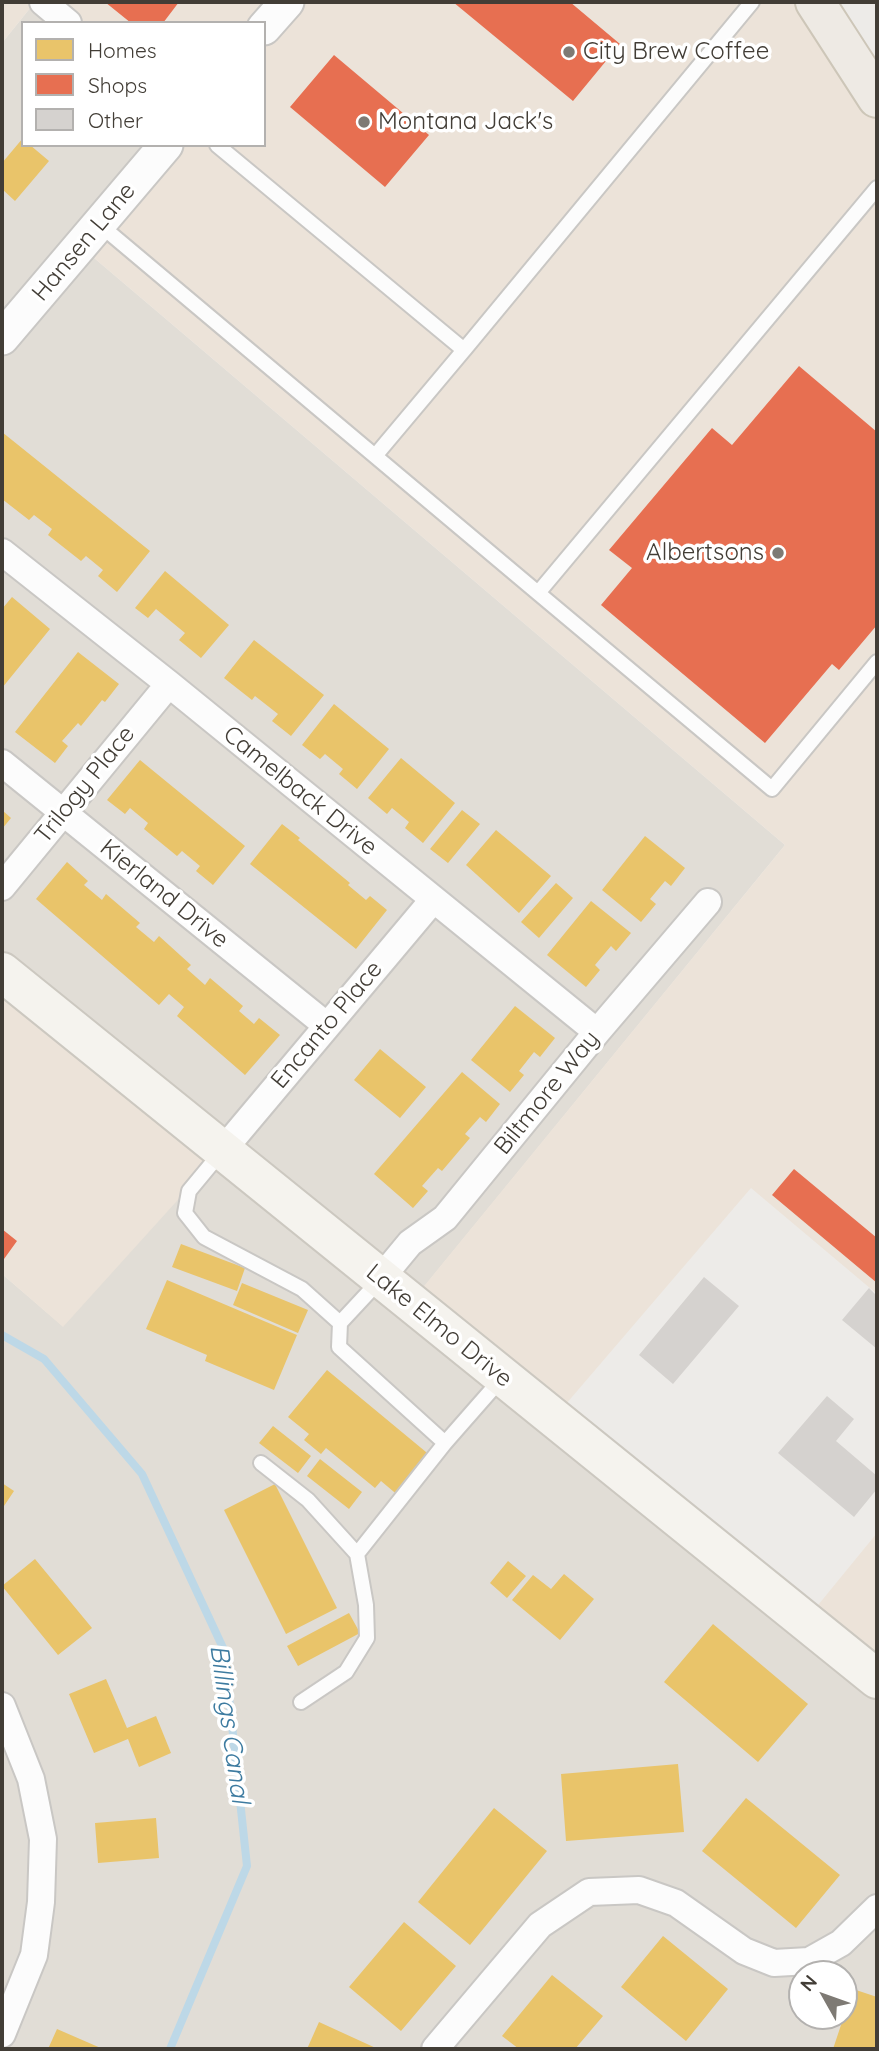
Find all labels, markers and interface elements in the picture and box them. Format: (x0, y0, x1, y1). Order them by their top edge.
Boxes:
legend (21, 21, 266, 147)
text: Homes (88, 37, 157, 63)
place label: City Brew Coffee (583, 38, 769, 66)
marker: City Brew Coffee (561, 44, 577, 60)
text: Shops (88, 72, 147, 98)
text: Other (88, 107, 143, 133)
place label: Montana Jack's (378, 108, 553, 136)
marker: Montana Jack's (356, 114, 372, 130)
street label: Hansen Lane (26, 177, 142, 307)
place label: Albertsons (646, 539, 764, 567)
marker: Albertsons (770, 545, 786, 561)
street label: Trilogy Place (29, 720, 141, 850)
street label: Camelback Drive (217, 720, 383, 862)
street label: Kierland Drive (94, 833, 234, 955)
street label: Encanto Place (265, 955, 389, 1095)
street label: Biltmore Way (488, 1025, 606, 1161)
street label: Lake Elmo Drive (360, 1258, 518, 1394)
water label: Billings Canal (202, 1643, 256, 1805)
north arrow (788, 1960, 858, 2030)
text: N (795, 1970, 822, 1996)

